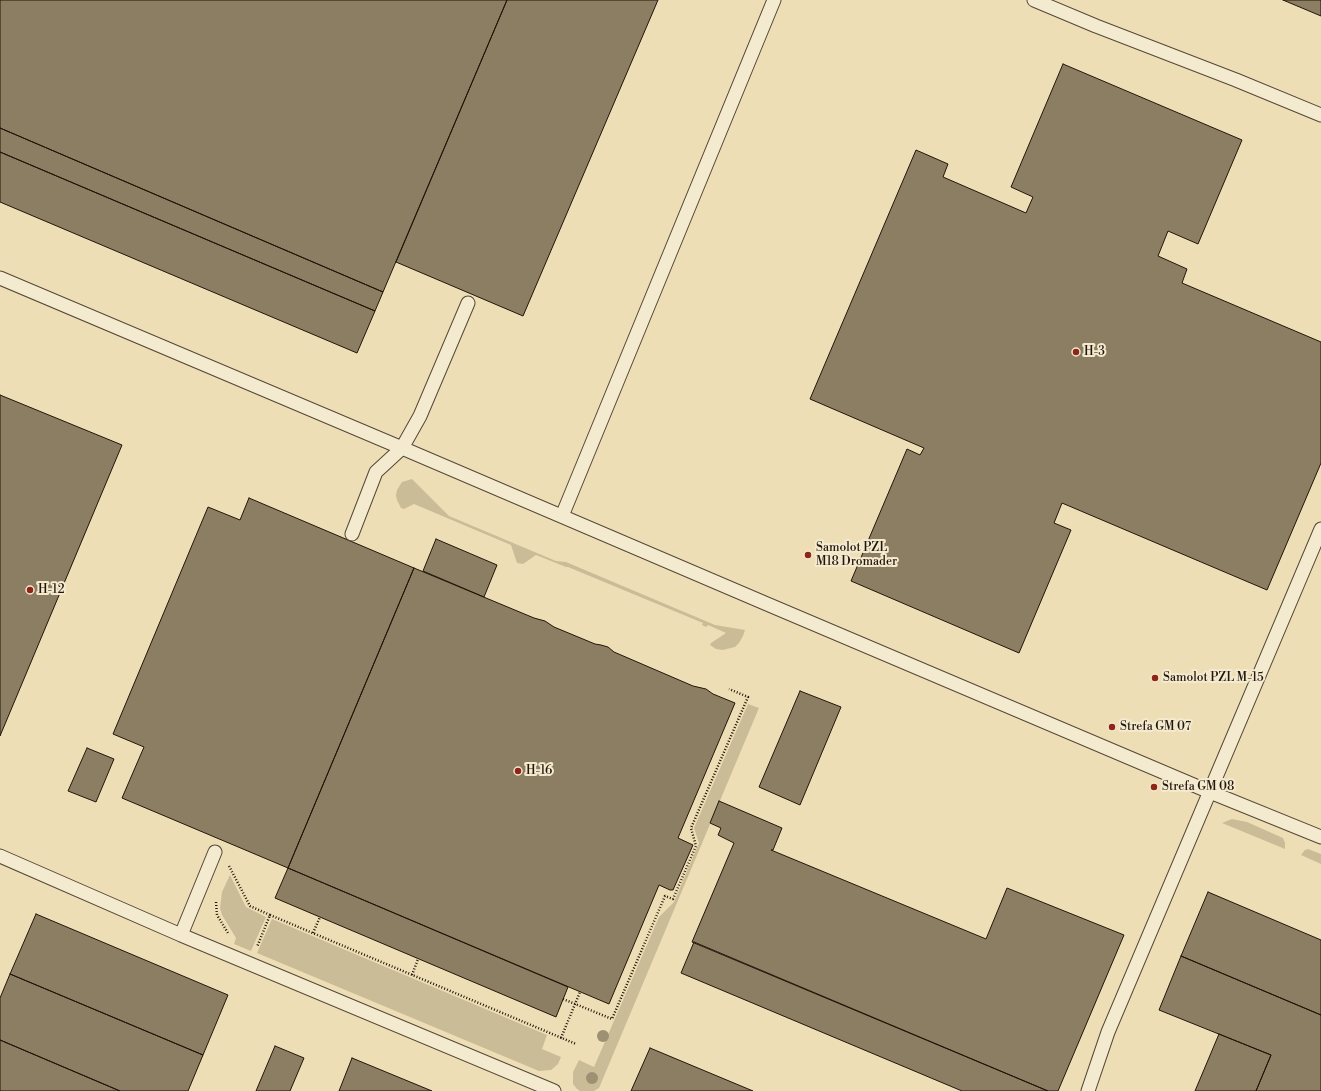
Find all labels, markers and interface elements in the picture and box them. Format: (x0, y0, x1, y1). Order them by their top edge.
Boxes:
place label: H-3 (1084, 345, 1105, 359)
marker: H-3 (1071, 347, 1081, 357)
place label: Samolot PZL M18 Dromader (816, 541, 897, 569)
marker: Samolot PZL M18 Dromader (803, 550, 813, 560)
place label: H-12 (38, 583, 65, 597)
marker: H-12 (25, 585, 35, 595)
place label: Samolot PZL M-15 (1163, 671, 1264, 685)
marker: Samolot PZL M-15 (1150, 673, 1160, 683)
place label: Strefa GM 07 (1120, 720, 1191, 734)
marker: Strefa GM 07 (1107, 722, 1117, 732)
place label: H-16 (526, 764, 552, 778)
marker: H-16 (513, 766, 523, 776)
place label: Strefa GM 08 (1162, 780, 1234, 794)
marker: Strefa GM 08 (1149, 782, 1159, 792)

